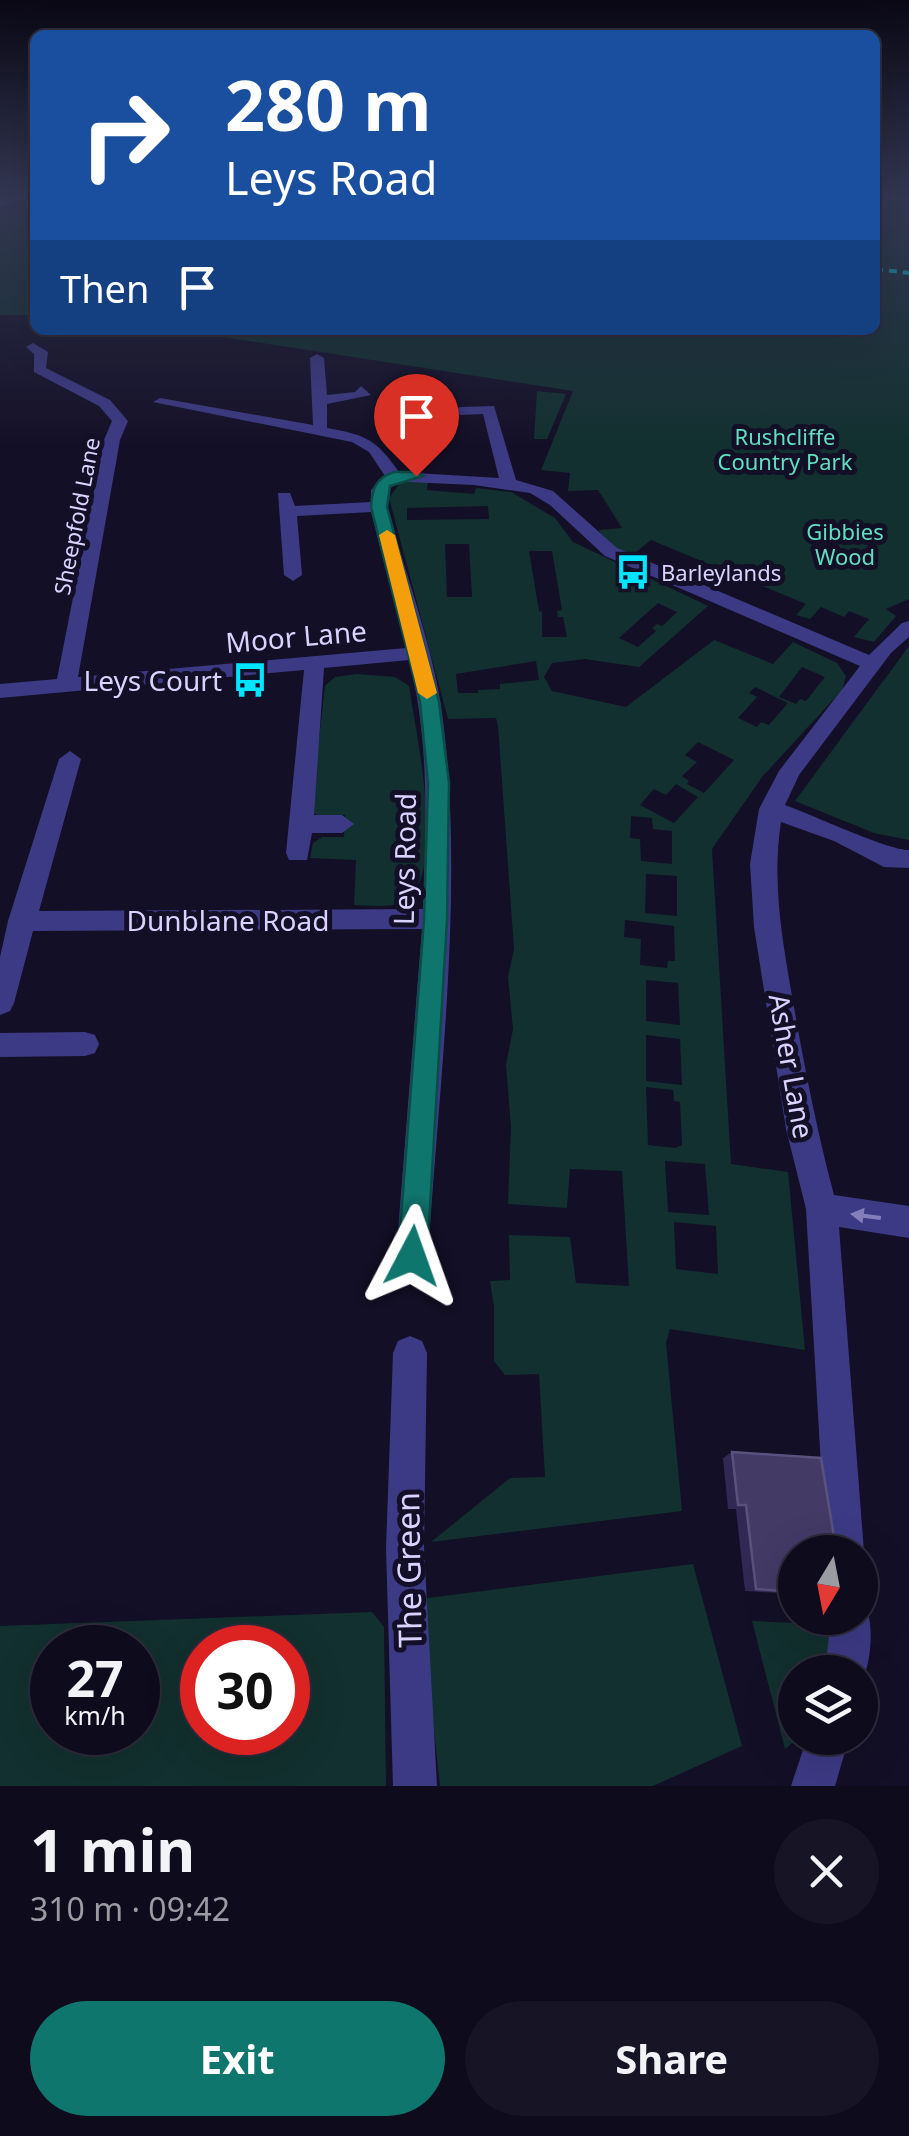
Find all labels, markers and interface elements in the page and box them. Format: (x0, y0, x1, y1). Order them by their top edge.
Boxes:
text: 280 m (225, 56, 432, 152)
icon: right (60, 70, 190, 200)
text: Leys Road (225, 147, 437, 208)
icon: arrive (170, 260, 225, 315)
text: Then (60, 262, 150, 314)
pin (374, 374, 459, 477)
icon: arrive (389, 389, 444, 444)
park label: Rushcliffe Country Park (718, 421, 853, 476)
street label: Sheepfold Lane (46, 435, 106, 597)
park label: Gibbies Wood (806, 516, 884, 571)
bus stop icon: Barleylands (614, 553, 652, 591)
place label: Barleylands (661, 557, 781, 587)
street label: Moor Lane (224, 611, 368, 661)
place label: Leys Court (84, 661, 222, 699)
bus stop icon: Leys Court (231, 661, 269, 699)
street label: Leys Road (384, 793, 424, 925)
street label: Dunblane Road (127, 901, 329, 939)
street label: Asher Lane (761, 990, 823, 1142)
position arrow (360, 1204, 464, 1308)
one-way arrow (849, 1207, 881, 1223)
street label: The Green (385, 1492, 431, 1648)
north arrow (778, 1535, 878, 1635)
map controls (778, 1535, 878, 1755)
speed limit sign: 30 (180, 1625, 310, 1755)
text: 27 (66, 1644, 124, 1712)
button: layers (778, 1655, 878, 1755)
text: km/h (64, 1698, 126, 1732)
text: 1 min (30, 1808, 195, 1890)
button: close (774, 1819, 879, 1924)
text: 310 m · 09:42 (30, 1887, 230, 1930)
button: Exit (30, 2001, 445, 2116)
button: Share (465, 2001, 879, 2116)

